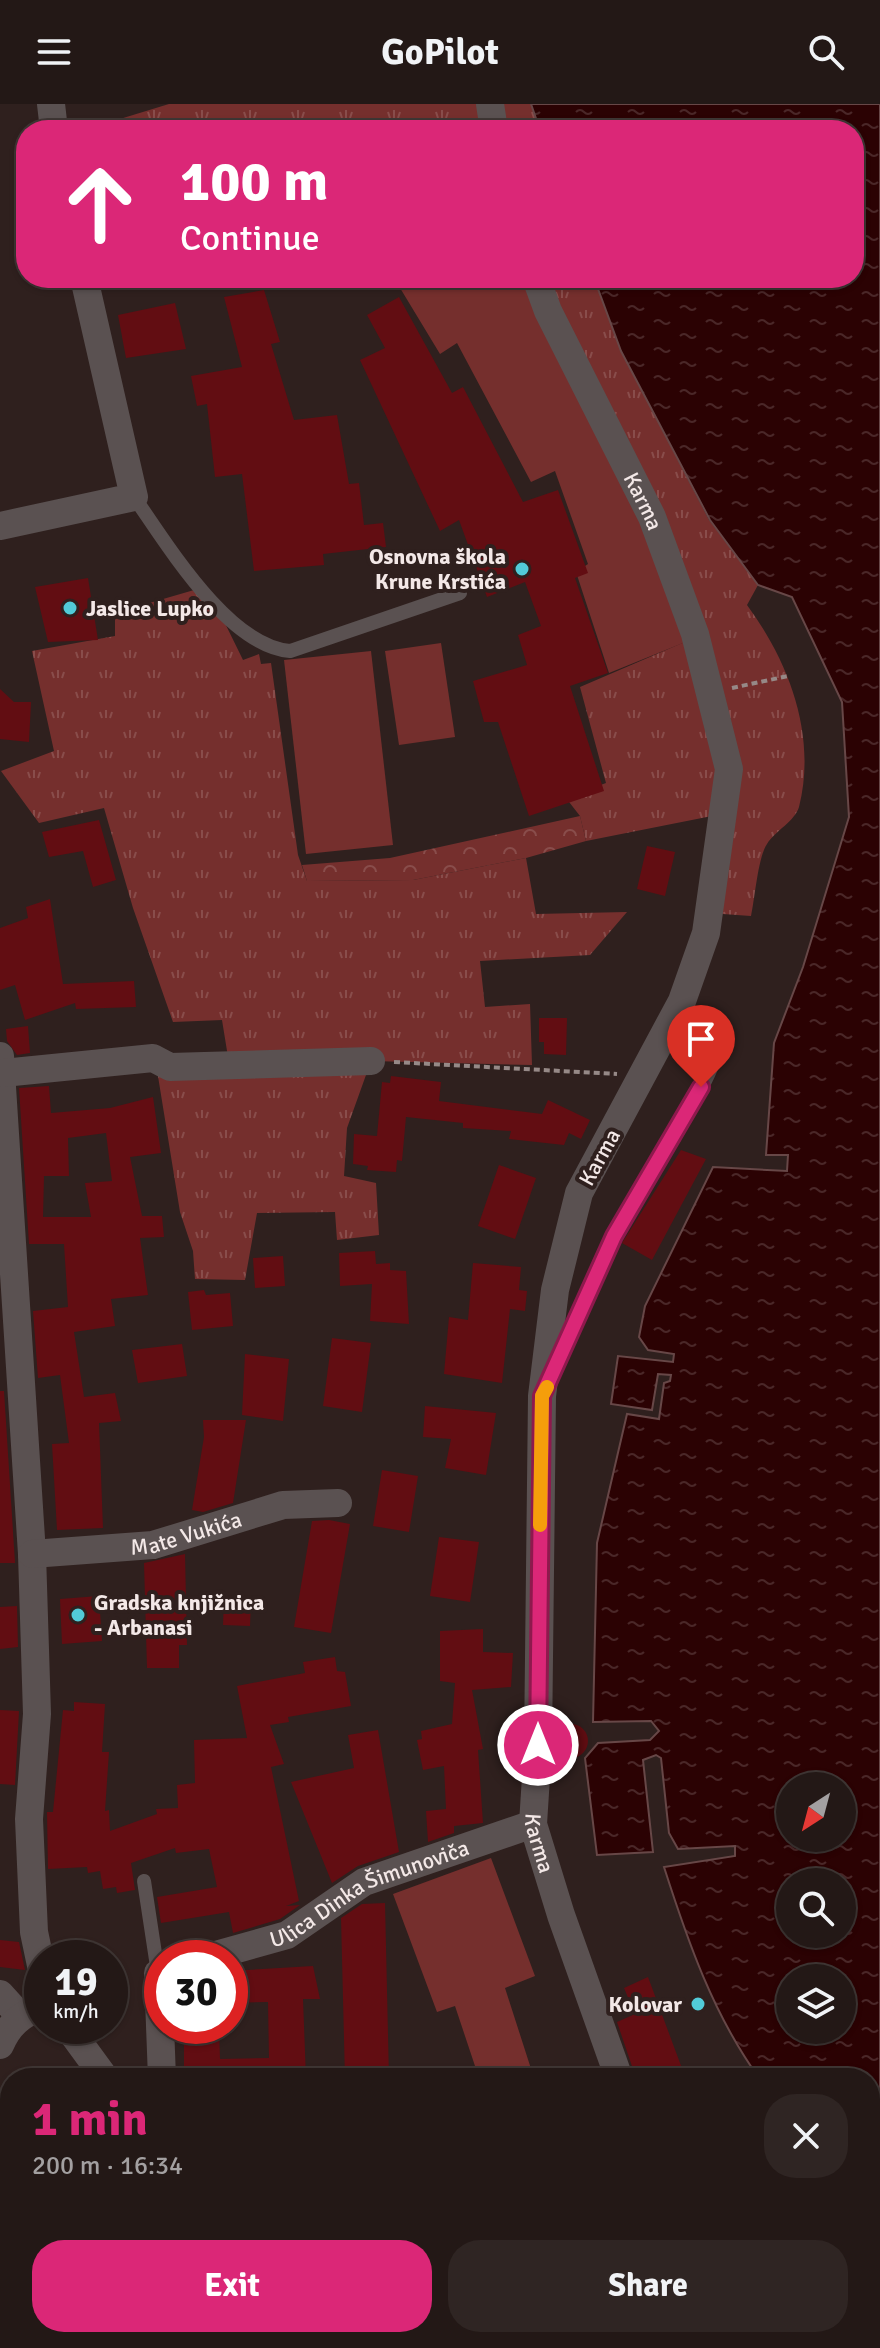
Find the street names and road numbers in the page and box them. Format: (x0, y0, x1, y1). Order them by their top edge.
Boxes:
street label: Karma (618, 468, 669, 534)
street label: Karma (573, 1124, 626, 1190)
street label: Mate Vukića (130, 1506, 245, 1561)
street label: Karma (519, 1812, 560, 1876)
street label: Ulica Dinka Šimunoviča (266, 1834, 472, 1953)

